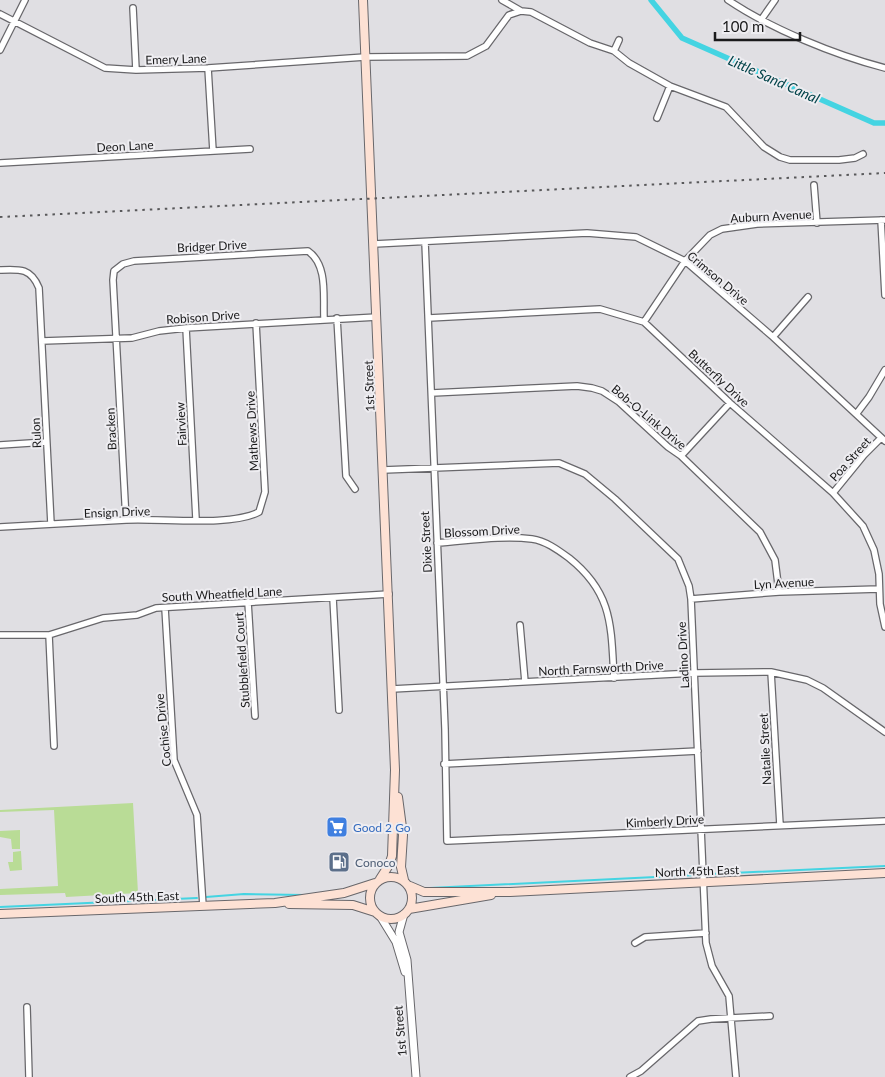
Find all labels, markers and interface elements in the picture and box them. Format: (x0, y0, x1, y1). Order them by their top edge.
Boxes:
scale bar (715, 10, 800, 42)
text: 100 m (722, 17, 764, 35)
street label: Emery Lane (145, 50, 207, 68)
water label: Little Sand Canal (726, 51, 822, 107)
street label: Deon Lane (96, 137, 154, 155)
street label: Auburn Avenue (730, 206, 812, 226)
street label: Bridger Drive (177, 237, 247, 255)
street label: Crimson Drive (684, 248, 752, 308)
street label: Robison Drive (166, 307, 240, 327)
street label: Butterfly Drive (685, 346, 753, 410)
street label: 1st Street (361, 360, 377, 412)
street label: Bob-O-Link Drive (608, 381, 690, 453)
street label: Mathews Drive (242, 390, 262, 472)
street label: Fairview (172, 401, 190, 446)
street label: Bracken (102, 407, 120, 451)
street label: Rulon (28, 417, 44, 449)
street label: Poa Street (826, 433, 874, 484)
street label: Ensign Drive (84, 503, 150, 521)
street label: Dixie Street (417, 510, 435, 573)
street label: Blossom Drive (444, 522, 520, 540)
street label: Lyn Avenue (753, 574, 815, 592)
street label: South Wheatfield Lane (161, 583, 283, 605)
street label: Stubblefield Court (231, 611, 253, 708)
street label: Ladino Drive (674, 621, 692, 689)
street label: North Farnsworth Drive (538, 657, 664, 679)
street label: Cochise Drive (152, 693, 174, 767)
street label: Natalie Street (756, 712, 774, 785)
street label: Kimberly Drive (625, 811, 705, 831)
supermarket icon: Good 2 Go (325, 815, 349, 839)
place label: Good 2 Go (353, 820, 411, 835)
fuel station icon: Conoco (327, 850, 351, 874)
place label: Conoco (355, 855, 396, 870)
street label: North 45th East (654, 862, 740, 880)
street label: South 45th East (95, 888, 180, 906)
street label: 1st Street (390, 1004, 410, 1057)

